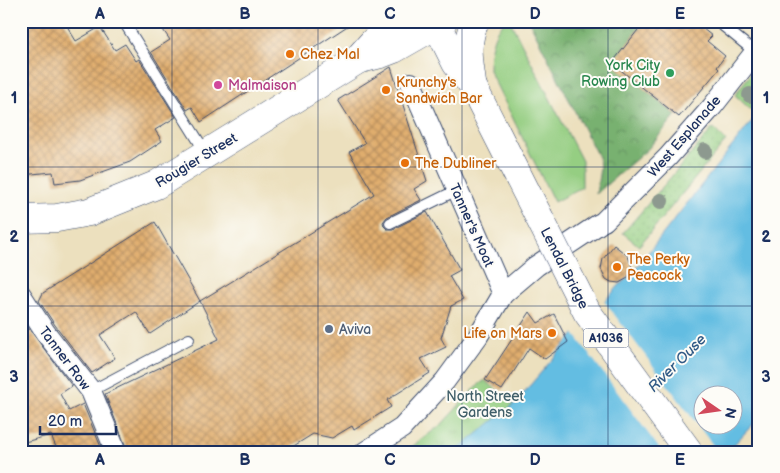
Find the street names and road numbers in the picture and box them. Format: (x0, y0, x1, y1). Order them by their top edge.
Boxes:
street label: West Esplanade (644, 92, 724, 181)
street label: Rougier Street (152, 129, 241, 191)
street label: Tanner's Moat (446, 181, 498, 270)
street label: Lendal Bridge (537, 225, 592, 312)
street label: Tanner Row (35, 323, 94, 394)
road number: A1036 (584, 328, 628, 348)

